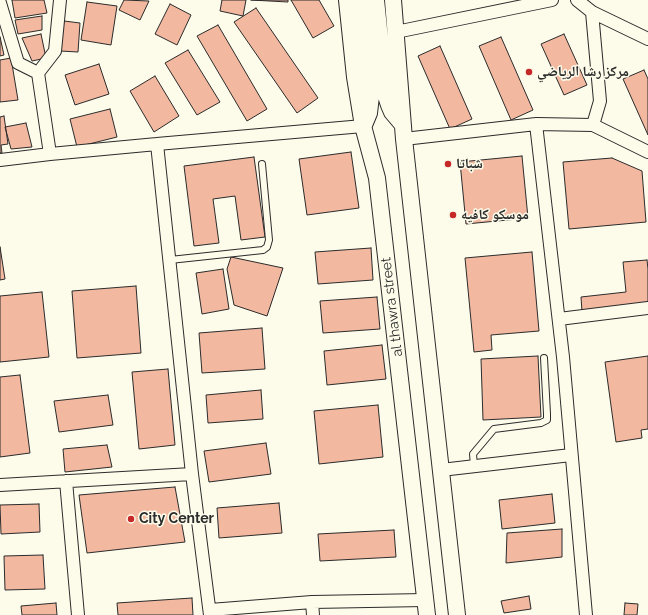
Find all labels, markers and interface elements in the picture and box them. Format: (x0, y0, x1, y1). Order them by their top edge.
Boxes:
place label: مركز رشا الرياضي (537, 64, 629, 80)
marker: مركز رشا الرياضي (524, 67, 534, 77)
place label: شباتا (456, 156, 483, 172)
marker: شباتا (443, 159, 453, 169)
place label: موسكو كافيه (461, 207, 529, 223)
marker: موسكو كافيه (448, 210, 458, 220)
street label: al thawra street (378, 256, 406, 358)
place label: City Center (139, 511, 214, 527)
marker: City Center (126, 514, 136, 524)

